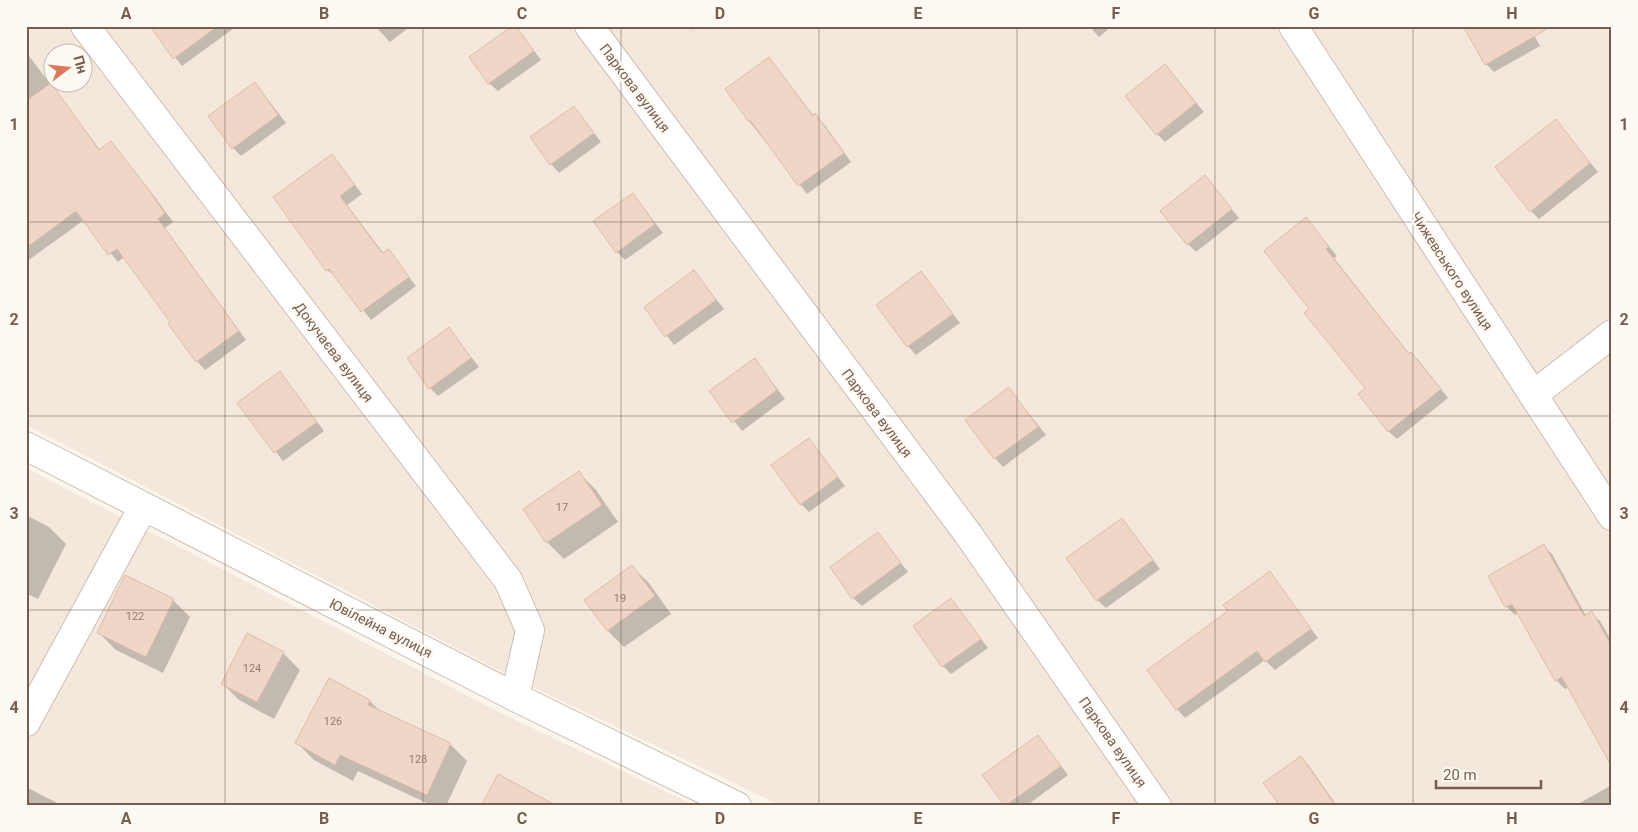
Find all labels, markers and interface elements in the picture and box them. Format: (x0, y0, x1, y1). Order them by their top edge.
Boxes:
text: A (121, 4, 132, 23)
text: B (319, 4, 329, 23)
text: C (517, 4, 527, 23)
text: D (715, 4, 725, 23)
text: E (914, 4, 923, 23)
text: F (1112, 4, 1121, 23)
text: G (1309, 4, 1320, 23)
text: H (1506, 4, 1518, 23)
street label: Паркова вулиця (597, 41, 673, 135)
north arrow (42, 42, 92, 92)
text: Пн (70, 54, 91, 75)
text: 1 (9, 115, 19, 134)
text: 1 (1619, 115, 1629, 134)
street label: Чижевського вулиця (1408, 209, 1496, 333)
street label: Докучаєва вулиця (291, 299, 377, 405)
text: 2 (9, 310, 19, 329)
text: 2 (1619, 310, 1629, 329)
street label: Паркова вулиця (839, 366, 915, 460)
house number: 17 (556, 501, 568, 514)
text: 3 (9, 504, 19, 523)
text: 3 (1619, 504, 1629, 523)
house number: 19 (614, 592, 626, 605)
street label: Ювілейна вулиця (327, 595, 435, 661)
house number: 122 (126, 610, 144, 623)
house number: 124 (243, 662, 261, 675)
street label: Паркова вулиця (1076, 694, 1150, 790)
text: 4 (9, 698, 19, 717)
text: 4 (1619, 698, 1629, 717)
house number: 126 (324, 715, 342, 728)
house number: 128 (409, 753, 427, 766)
scale bar (1436, 757, 1540, 789)
text: 20 m (1443, 766, 1477, 784)
text: A (121, 809, 132, 828)
text: B (319, 809, 329, 828)
text: C (517, 809, 527, 828)
text: D (715, 809, 725, 828)
text: E (914, 809, 923, 828)
text: F (1112, 809, 1121, 828)
text: G (1309, 809, 1320, 828)
text: H (1506, 809, 1518, 828)

